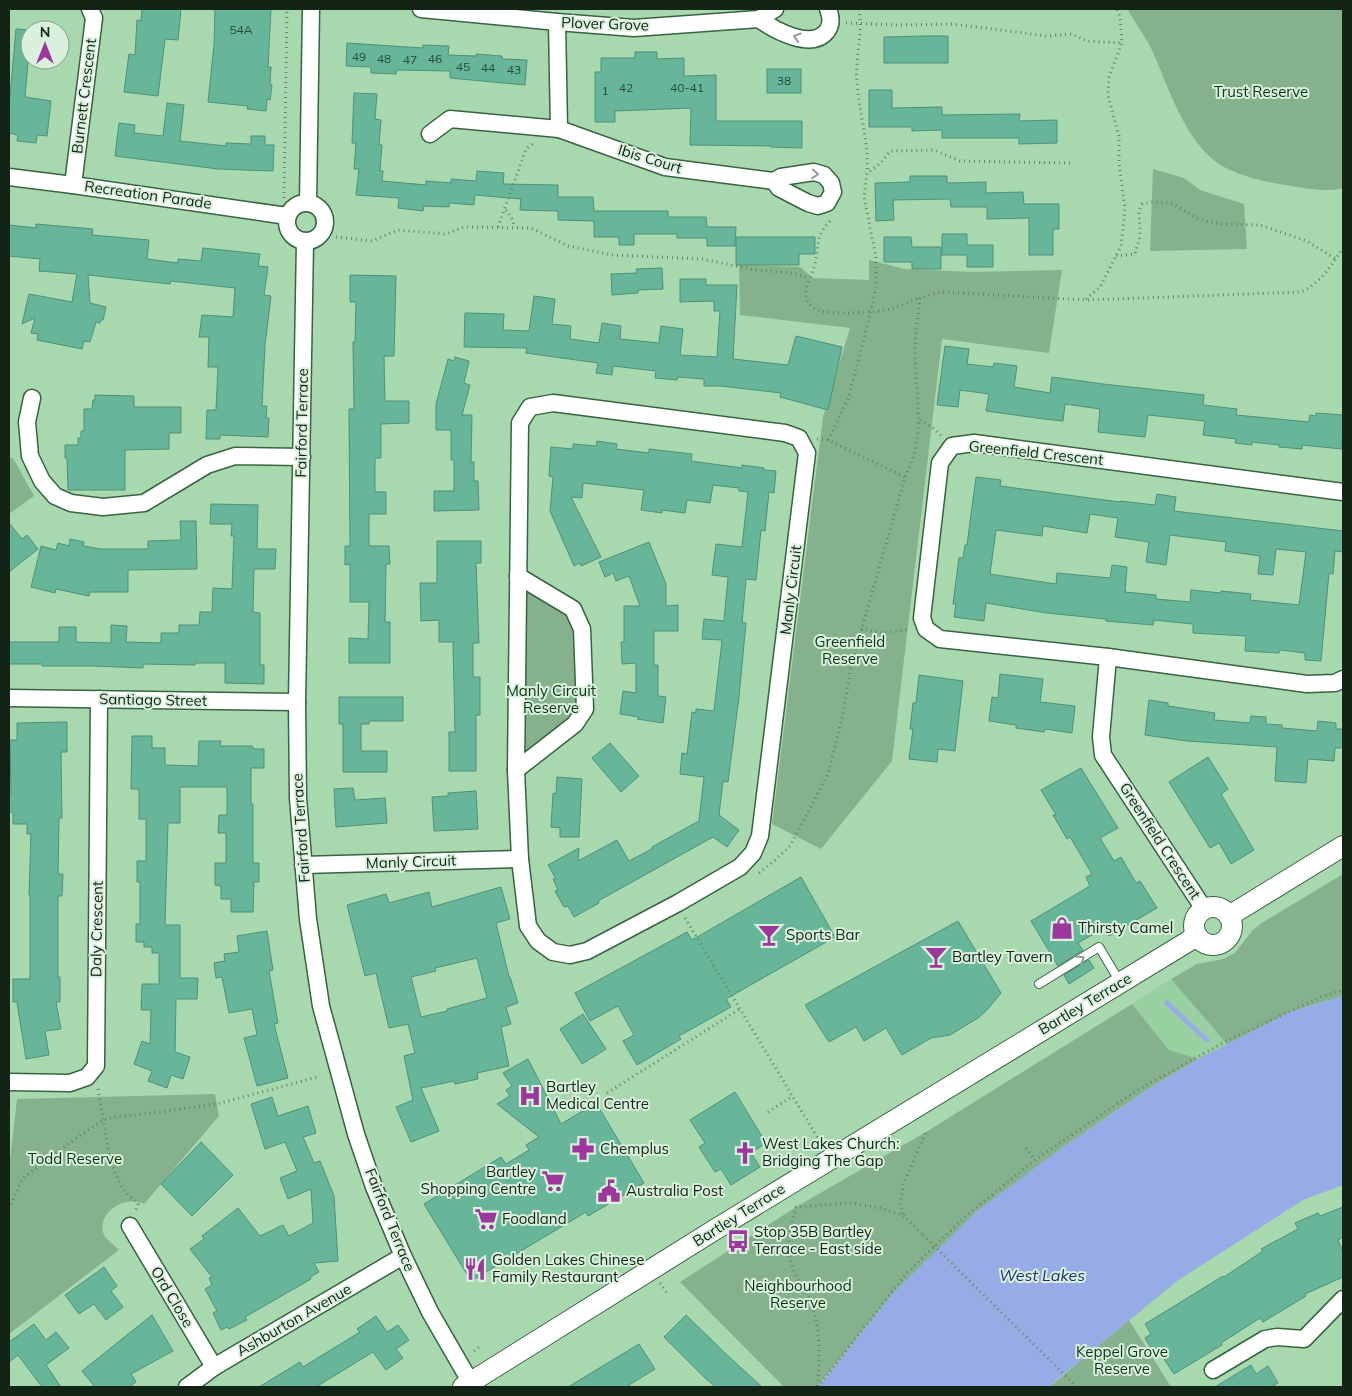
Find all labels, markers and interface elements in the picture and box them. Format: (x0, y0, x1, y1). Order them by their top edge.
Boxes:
street label: Plover Grove (561, 12, 649, 35)
north arrow (20, 20, 70, 70)
house number: 54A (229, 22, 253, 37)
text: N (40, 23, 50, 41)
one-way arrow (793, 32, 802, 42)
street label: Burnett Crescent (67, 37, 100, 155)
house number: 49 (352, 49, 366, 64)
house number: 48 (377, 51, 391, 66)
house number: 46 (428, 51, 442, 66)
house number: 47 (403, 52, 417, 67)
house number: 45 (456, 59, 470, 74)
house number: 44 (481, 60, 495, 75)
house number: 43 (507, 62, 521, 77)
house number: 38 (777, 73, 791, 88)
house number: 42 (619, 80, 633, 95)
house number: 40-41 (670, 80, 704, 95)
park label: Trust Reserve (1214, 82, 1308, 101)
house number: 1 (601, 83, 609, 98)
street label: Ibis Court (616, 140, 684, 177)
one-way arrow (811, 168, 819, 179)
street label: Recreation Parade (83, 176, 213, 213)
street label: Fairford Terrace (291, 368, 312, 478)
street label: Greenfield Crescent (968, 436, 1104, 469)
street label: Manly Circuit (776, 544, 805, 636)
park label: Greenfield Reserve (815, 632, 885, 668)
park label: Manly Circuit Reserve (506, 681, 596, 717)
street label: Santiago Street (99, 689, 207, 710)
street label: Fairford Terrace (287, 773, 314, 883)
street label: Greenfield Crescent (1116, 779, 1205, 903)
street label: Manly Circuit (366, 850, 456, 873)
street label: Daly Crescent (86, 881, 107, 977)
shop icon: Thirsty Camel (1049, 915, 1075, 941)
place label: Thirsty Camel (1078, 918, 1173, 937)
bar icon: Sports Bar (756, 922, 782, 948)
place label: Sports Bar (786, 925, 861, 944)
bar icon: Bartley Tavern (923, 944, 949, 970)
place label: Bartley Tavern (952, 947, 1053, 966)
one-way arrow (1075, 955, 1084, 965)
street label: Bartley Terrace (1035, 968, 1135, 1039)
place label: Bartley Medical Centre (546, 1077, 649, 1113)
hospital icon: Bartley Medical Centre (517, 1083, 543, 1109)
place label: West Lakes Church: Bridging The Gap (762, 1134, 899, 1170)
pharmacy icon: Chemplus (570, 1136, 596, 1162)
place label: Chemplus (600, 1139, 669, 1158)
church icon: West Lakes Church: Bridging The Gap (732, 1140, 758, 1166)
park label: Todd Reserve (28, 1149, 122, 1168)
place label: Bartley Shopping Centre (421, 1162, 536, 1198)
street label: Fairford Terrace (361, 1165, 420, 1274)
supermarket icon: Bartley Shopping Centre (540, 1168, 566, 1194)
public building icon: Australia Post (596, 1178, 622, 1204)
street label: Bartley Terrace (689, 1179, 788, 1250)
place label: Australia Post (626, 1181, 723, 1200)
supermarket icon: Foodland (473, 1206, 499, 1232)
place label: Foodland (502, 1209, 567, 1228)
place label: Stop 35B Bartley Terrace - East side (754, 1222, 882, 1258)
bus stop icon: Stop 35B Bartley Terrace - East side (725, 1228, 751, 1254)
place label: Golden Lakes Chinese Family Restaurant (492, 1250, 644, 1286)
restaurant icon: Golden Lakes Chinese Family Restaurant (462, 1256, 488, 1282)
street label: Ord Close (147, 1263, 198, 1331)
water label: West Lakes (999, 1265, 1085, 1285)
park label: Neighbourhood Reserve (744, 1276, 852, 1312)
street label: Ashburton Avenue (233, 1279, 355, 1360)
park label: Keppel Grove Reserve (1076, 1342, 1168, 1378)

